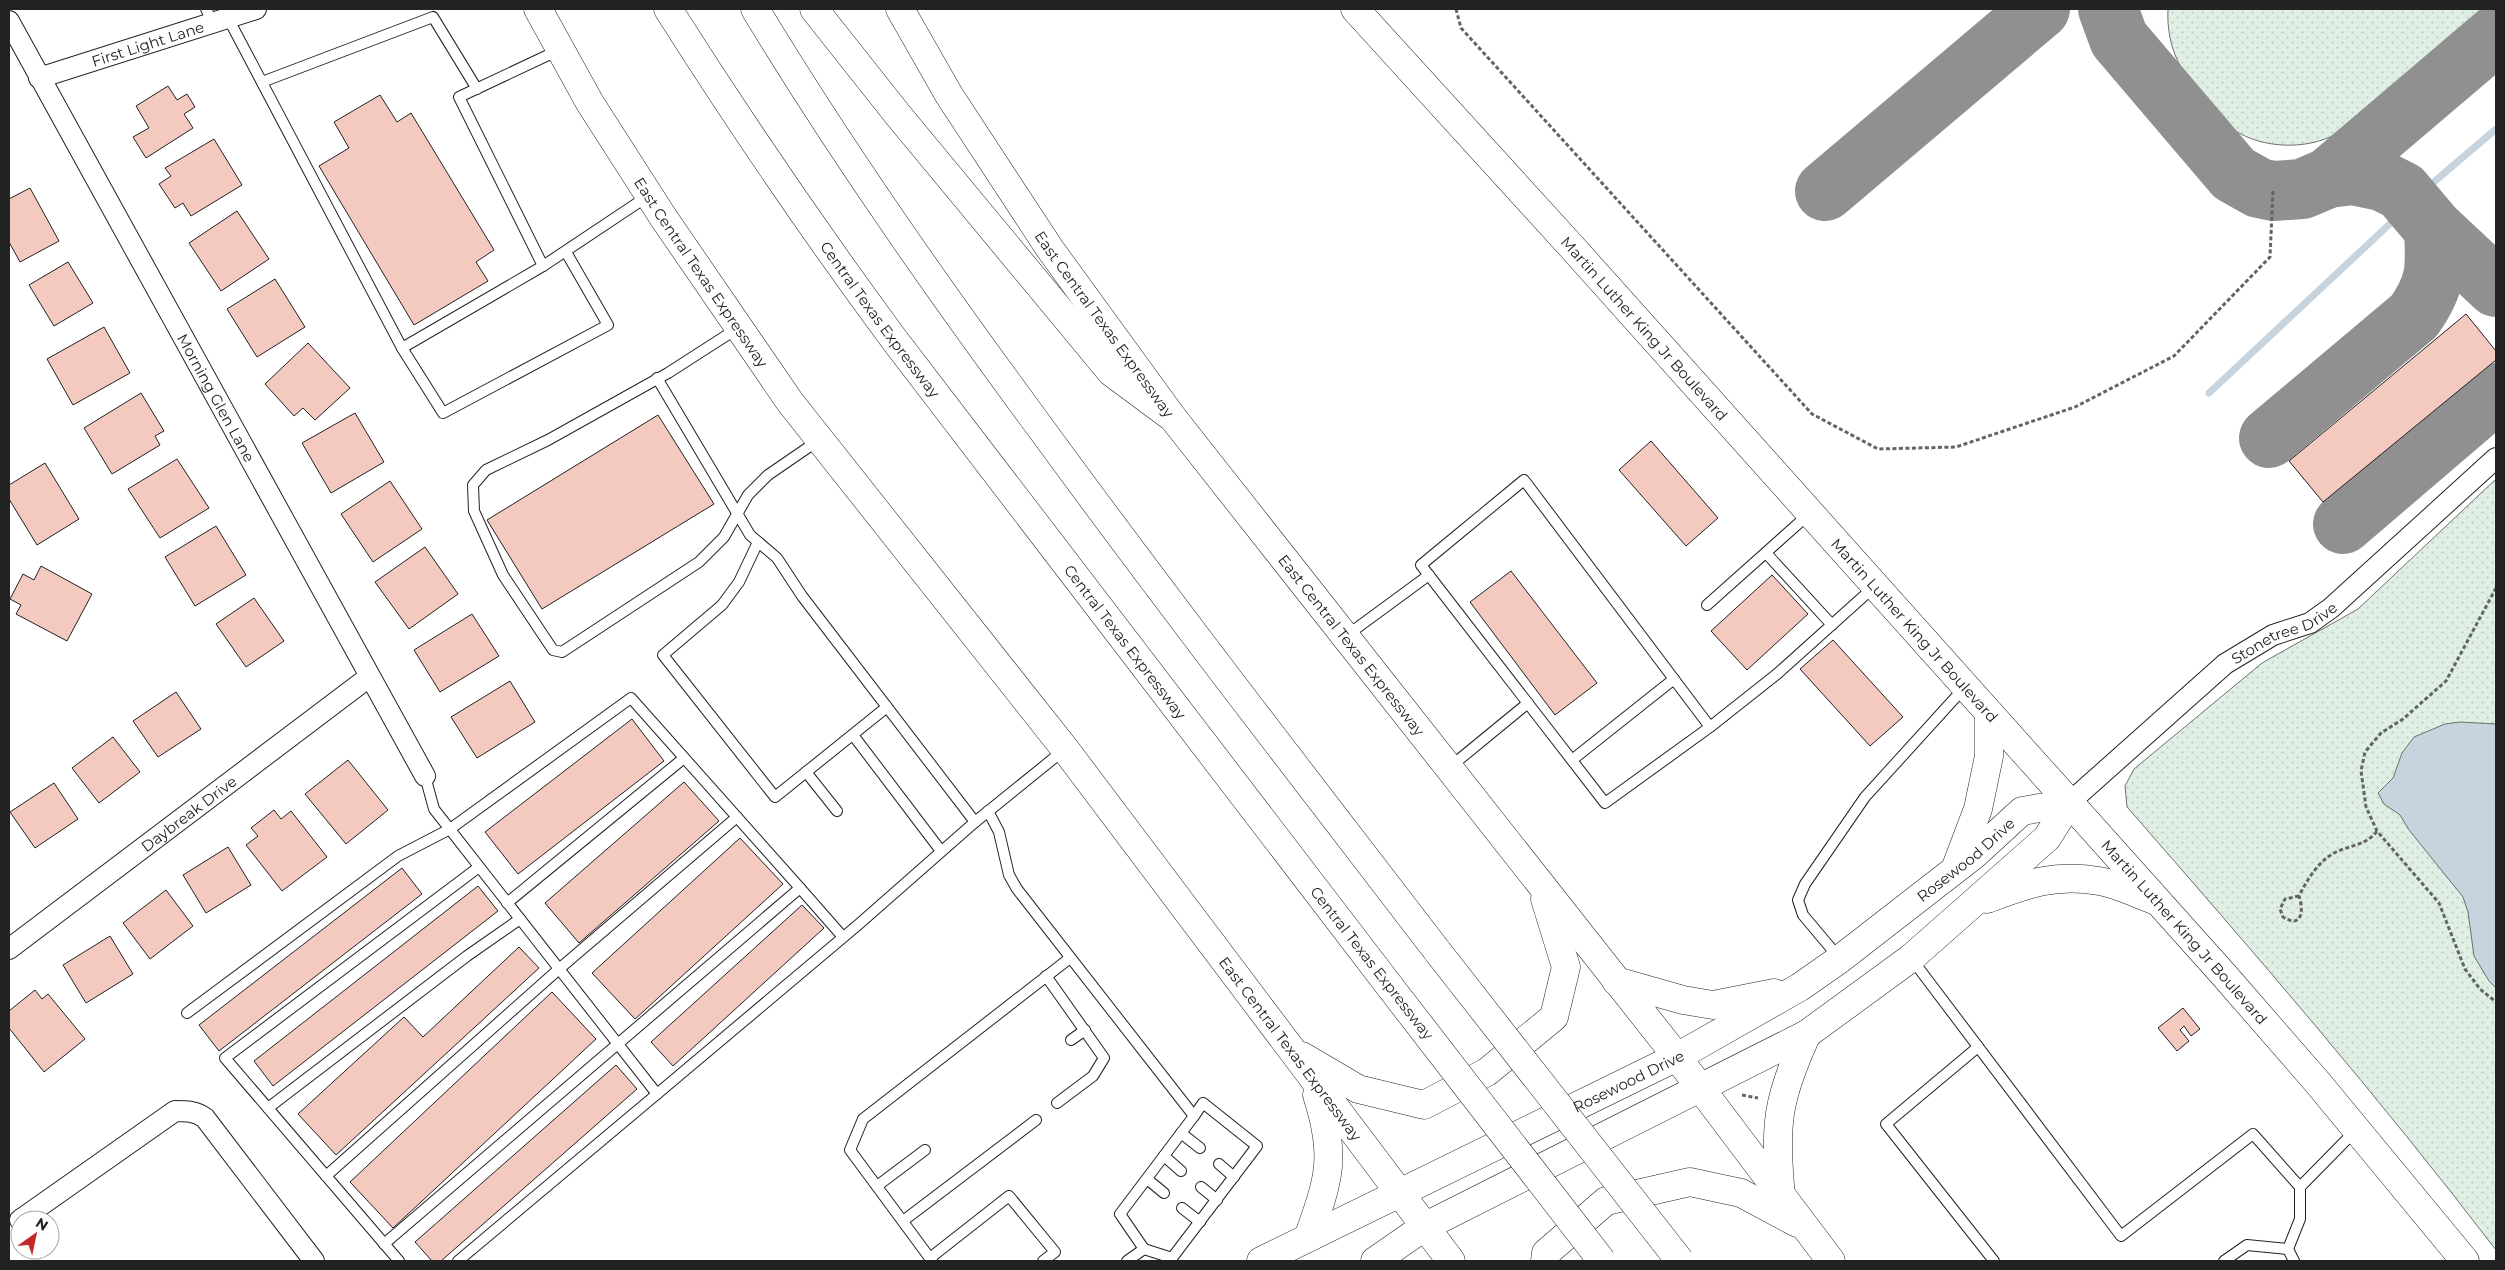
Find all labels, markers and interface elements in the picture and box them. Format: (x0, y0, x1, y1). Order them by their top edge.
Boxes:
street label: First Light Lane (89, 17, 206, 70)
street label: East Central Texas Expressway (630, 173, 773, 371)
street label: East Central Texas Expressway (1031, 227, 1179, 422)
street label: Martin Luther King Jr Boulevard (1557, 232, 1732, 424)
street label: Central Texas Expressway (817, 237, 945, 402)
street label: Morning Glen Lane (173, 330, 260, 465)
street label: Martin Luther King Jr Boulevard (1827, 534, 2002, 726)
street label: East Central Texas Expressway (1275, 550, 1430, 740)
street label: Central Texas Expressway (1060, 561, 1191, 723)
street label: Stonetree Drive (2227, 598, 2341, 668)
street label: Daybreak Drive (137, 771, 240, 856)
street label: Rosewood Drive (1913, 813, 2018, 906)
street label: Martin Luther King Jr Boulevard (2098, 836, 2272, 1028)
street label: Central Texas Expressway (1306, 883, 1438, 1044)
street label: East Central Texas Expressway (1215, 953, 1367, 1145)
street label: Rosewood Drive (1569, 1046, 1687, 1116)
north arrow (10, 1210, 60, 1260)
text: N (32, 1213, 52, 1235)

